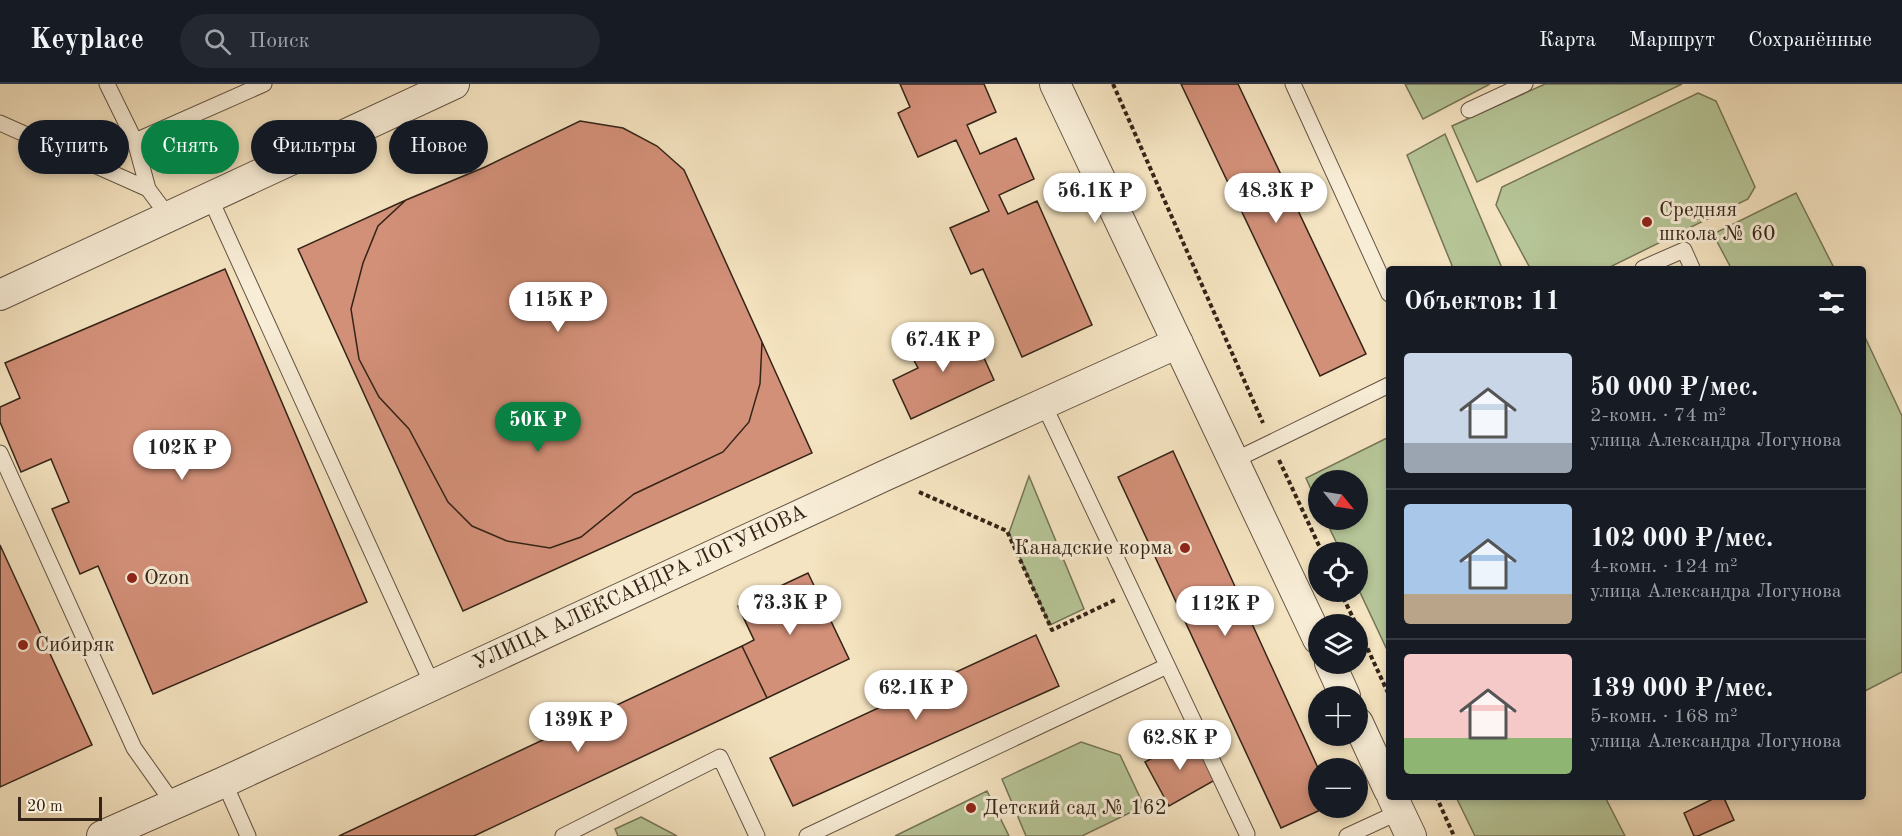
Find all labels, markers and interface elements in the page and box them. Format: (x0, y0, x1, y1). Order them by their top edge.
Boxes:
search box (180, 14, 600, 68)
icon: search (201, 25, 234, 58)
text: Keyplace (30, 27, 144, 55)
text: Поиск (249, 30, 310, 52)
text: Карта (1539, 30, 1596, 51)
text: Маршрут (1629, 30, 1715, 51)
text: Сохранённые (1748, 30, 1872, 51)
chip: Купить (18, 120, 129, 174)
chip: Снять (141, 120, 239, 174)
chip: Фильтры (251, 120, 377, 174)
chip: Новое (389, 120, 488, 174)
pin: 56.1K ₽ (1040, 173, 1150, 224)
pin: 48.3K ₽ (1221, 173, 1331, 224)
text: 56.1K ₽ (1057, 182, 1133, 202)
text: 48.3K ₽ (1238, 182, 1314, 202)
place label: Средняя школа № 60 (1659, 200, 1775, 245)
marker: Средняя школа № 60 (1640, 215, 1654, 229)
pin: 115K ₽ (509, 282, 607, 333)
icon: filters (1815, 286, 1848, 319)
text: Объектов: 11 (1404, 289, 1560, 315)
text: 115K ₽ (523, 291, 593, 311)
pin: 67.4K ₽ (888, 322, 998, 373)
text: 67.4K ₽ (905, 331, 981, 351)
text: 50 000 ₽/мес. (1590, 375, 1758, 401)
icon: home (1452, 377, 1524, 449)
pin: 50K ₽ (496, 402, 580, 453)
text: 2-комн. · 74 m² (1590, 406, 1726, 426)
text: 50K ₽ (509, 411, 567, 431)
pin: 102K ₽ (133, 430, 231, 481)
text: улица Александра Логунова (1590, 431, 1842, 451)
text: 102K ₽ (147, 439, 217, 459)
north arrow (1308, 470, 1368, 530)
map controls (1308, 470, 1368, 818)
street label: УЛИЦА АЛЕКСАНДРА ЛОГУНОВА (470, 501, 810, 675)
text: 102 000 ₽/мес. (1590, 526, 1773, 552)
icon: home (1452, 528, 1524, 600)
place label: Канадские корма (1014, 538, 1173, 559)
marker: Канадские корма (1178, 541, 1192, 555)
button: locate (1308, 542, 1368, 602)
text: 4-комн. · 124 m² (1590, 557, 1738, 577)
place label: Ozon (144, 568, 190, 589)
marker: Ozon (125, 571, 139, 585)
text: улица Александра Логунова (1590, 582, 1842, 602)
pin: 73.3K ₽ (735, 585, 845, 636)
pin: 112K ₽ (1176, 586, 1274, 637)
text: 73.3K ₽ (752, 594, 828, 614)
text: 112K ₽ (1190, 595, 1260, 615)
button: layers (1308, 614, 1368, 674)
place label: Сибиряк (35, 635, 115, 656)
marker: Сибиряк (16, 638, 30, 652)
pin: 62.1K ₽ (861, 670, 971, 721)
text: 139 000 ₽/мес. (1590, 676, 1773, 702)
icon: home (1452, 678, 1524, 750)
text: 62.1K ₽ (878, 679, 954, 699)
button: + (1308, 686, 1368, 746)
pin: 139K ₽ (529, 702, 627, 753)
text: 5-комн. · 168 m² (1590, 707, 1738, 727)
text: 139K ₽ (543, 711, 613, 731)
pin: 62.8K ₽ (1125, 720, 1235, 771)
text: 62.8K ₽ (1142, 729, 1218, 749)
text: улица Александра Логунова (1590, 732, 1842, 752)
button: − (1308, 758, 1368, 818)
scale bar (18, 794, 102, 822)
place label: Детский сад № 162 (983, 798, 1167, 819)
text: 20 m (27, 799, 63, 815)
marker: Детский сад № 162 (964, 801, 978, 815)

